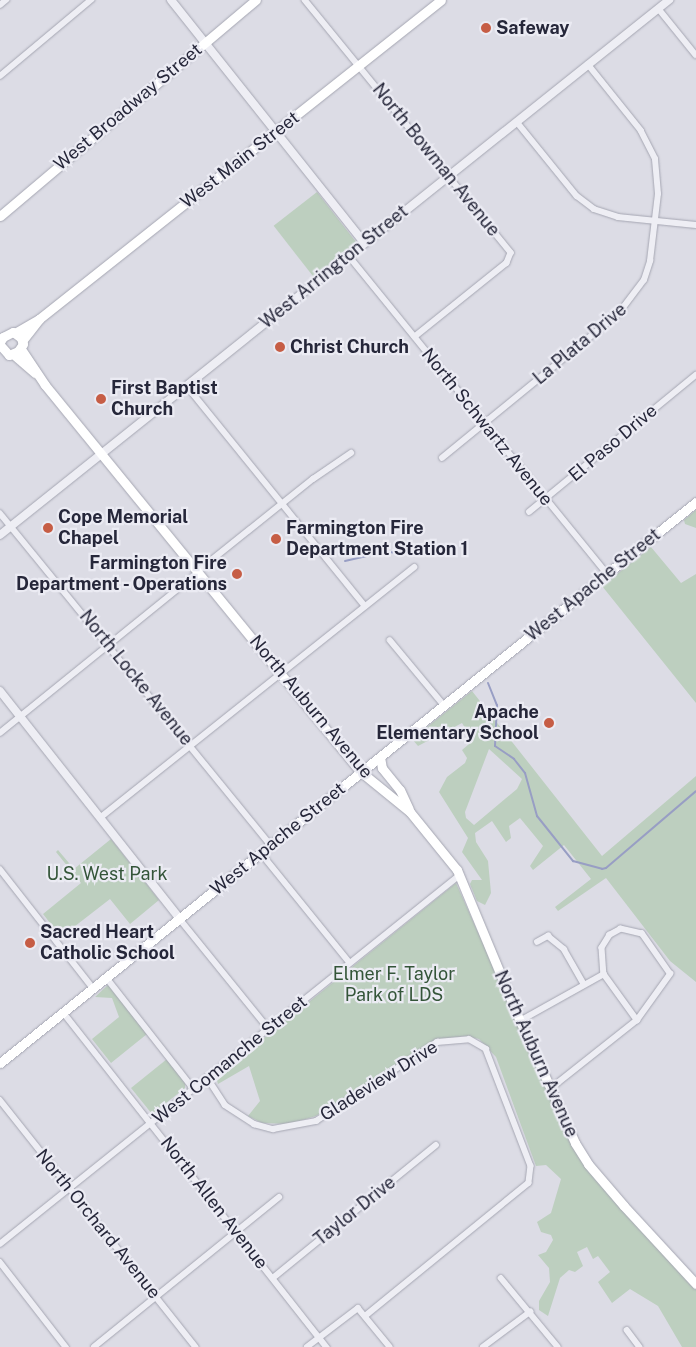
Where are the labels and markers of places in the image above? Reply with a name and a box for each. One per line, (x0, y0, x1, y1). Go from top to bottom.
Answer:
place label: Safeway (496, 17, 569, 39)
marker: Safeway (480, 22, 492, 34)
place label: Christ Church (290, 336, 409, 358)
marker: Christ Church (274, 341, 286, 353)
place label: First Baptist Church (111, 378, 218, 420)
marker: First Baptist Church (95, 393, 107, 405)
place label: Cope Memorial Chapel (58, 507, 188, 550)
place label: Farmington Fire Department Station 1 (286, 518, 468, 560)
marker: Cope Memorial Chapel (42, 522, 54, 534)
marker: Farmington Fire Department Station 1 (270, 533, 282, 545)
place label: Farmington Fire Department - Operations (14, 553, 227, 596)
marker: Farmington Fire Department - Operations (231, 568, 243, 580)
place label: Apache Elementary School (376, 702, 539, 744)
marker: Apache Elementary School (543, 717, 555, 729)
place label: Sacred Heart Catholic School (40, 922, 175, 964)
marker: Sacred Heart Catholic School (24, 937, 36, 949)

